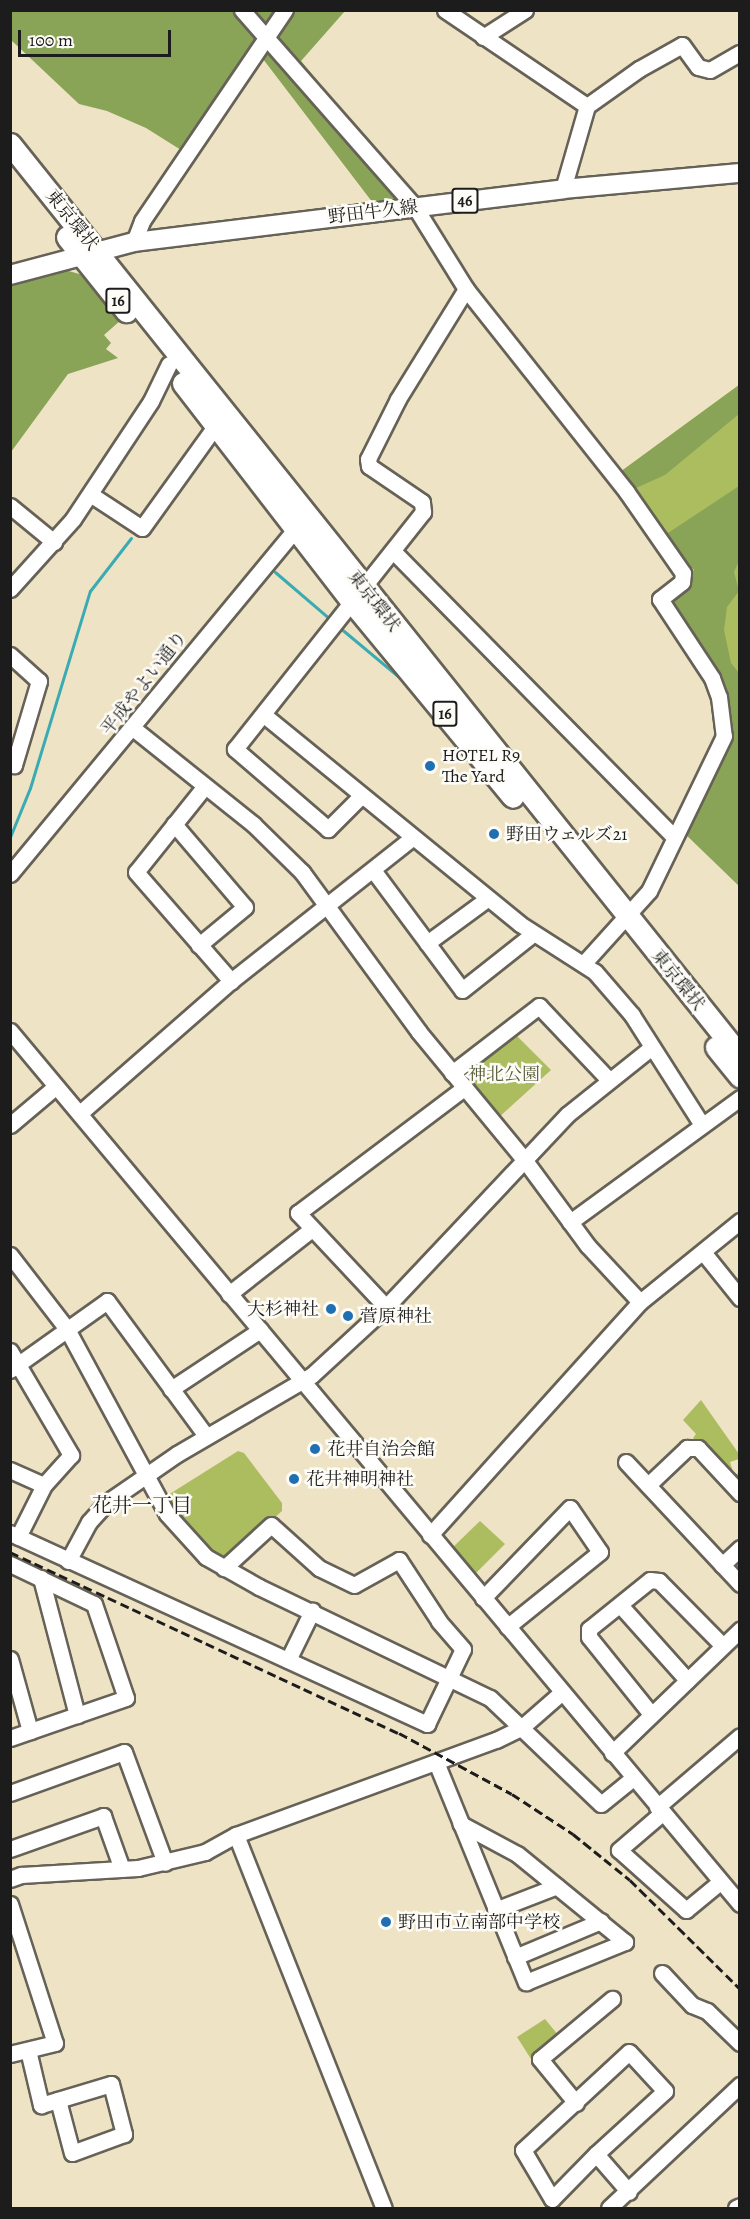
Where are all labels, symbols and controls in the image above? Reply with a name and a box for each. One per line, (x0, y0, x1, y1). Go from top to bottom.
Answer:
scale bar (21, 18, 174, 56)
text: 100 m (29, 28, 73, 52)
street label: 東京環状 (41, 185, 103, 255)
road number: 46 (452, 188, 478, 214)
street label: 野田牛久線 (327, 196, 419, 228)
road number: 16 (104, 288, 132, 314)
street label: 東京環状 (343, 566, 405, 636)
street label: 平成やよい通り (97, 627, 191, 739)
road number: 16 (432, 701, 458, 727)
place label: HOTEL R9 The Yard (442, 745, 520, 788)
marker: HOTEL R9 The Yard (423, 759, 437, 773)
place label: 野田ウェルズ21 (506, 823, 629, 845)
marker: 野田ウェルズ21 (487, 827, 501, 841)
street label: 東京環状 (647, 945, 709, 1015)
park label: 神北公園 (468, 1063, 540, 1085)
place label: 大杉神社 (247, 1298, 319, 1320)
marker: 大杉神社 (324, 1302, 338, 1316)
place label: 菅原神社 (360, 1305, 432, 1327)
marker: 菅原神社 (341, 1309, 355, 1323)
place label: 花井自治会館 (327, 1438, 435, 1460)
marker: 花井自治会館 (308, 1442, 322, 1456)
place label: 花井神明神社 (306, 1468, 414, 1490)
marker: 花井神明神社 (287, 1472, 301, 1486)
district label: 花井一丁目 (92, 1493, 192, 1517)
place label: 野田市立南部中学校 (398, 1911, 560, 1933)
marker: 野田市立南部中学校 (379, 1915, 393, 1929)

